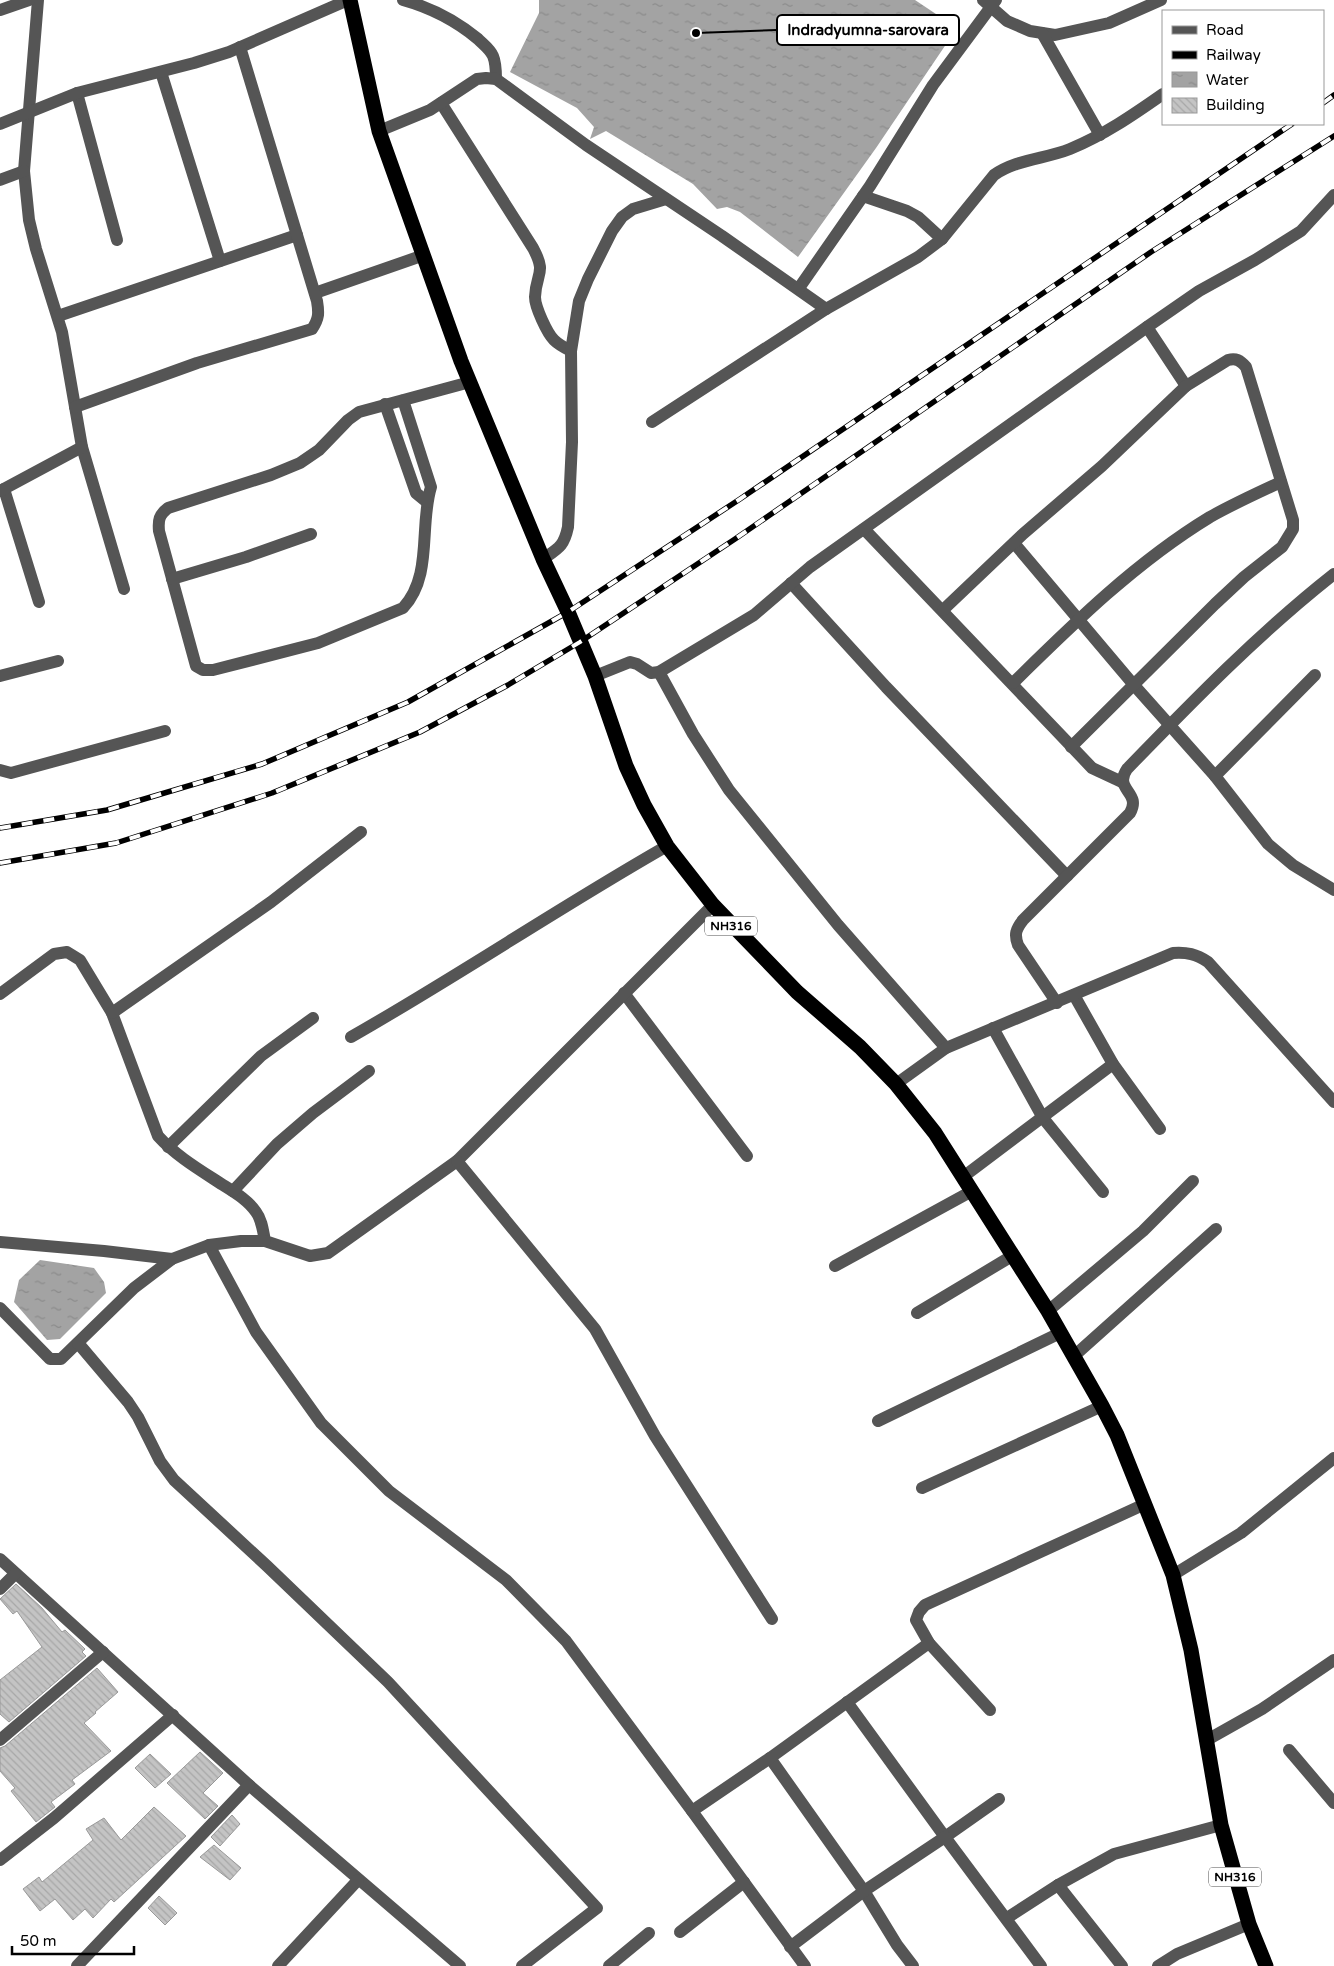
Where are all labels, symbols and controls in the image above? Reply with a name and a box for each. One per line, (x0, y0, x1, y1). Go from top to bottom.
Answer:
legend (1162, 10, 1324, 125)
callout: Indradyumna-sarovara (777, 15, 959, 45)
text: Indradyumna-sarovara (787, 21, 949, 40)
text: Road (1206, 21, 1244, 39)
text: Railway (1206, 46, 1261, 64)
text: Water (1206, 71, 1249, 89)
text: Building (1206, 96, 1265, 114)
road number: NH316 (705, 916, 757, 936)
road number: NH316 (1209, 1868, 1261, 1886)
scale bar (12, 1924, 135, 1956)
text: 50 m (20, 1932, 57, 1950)

